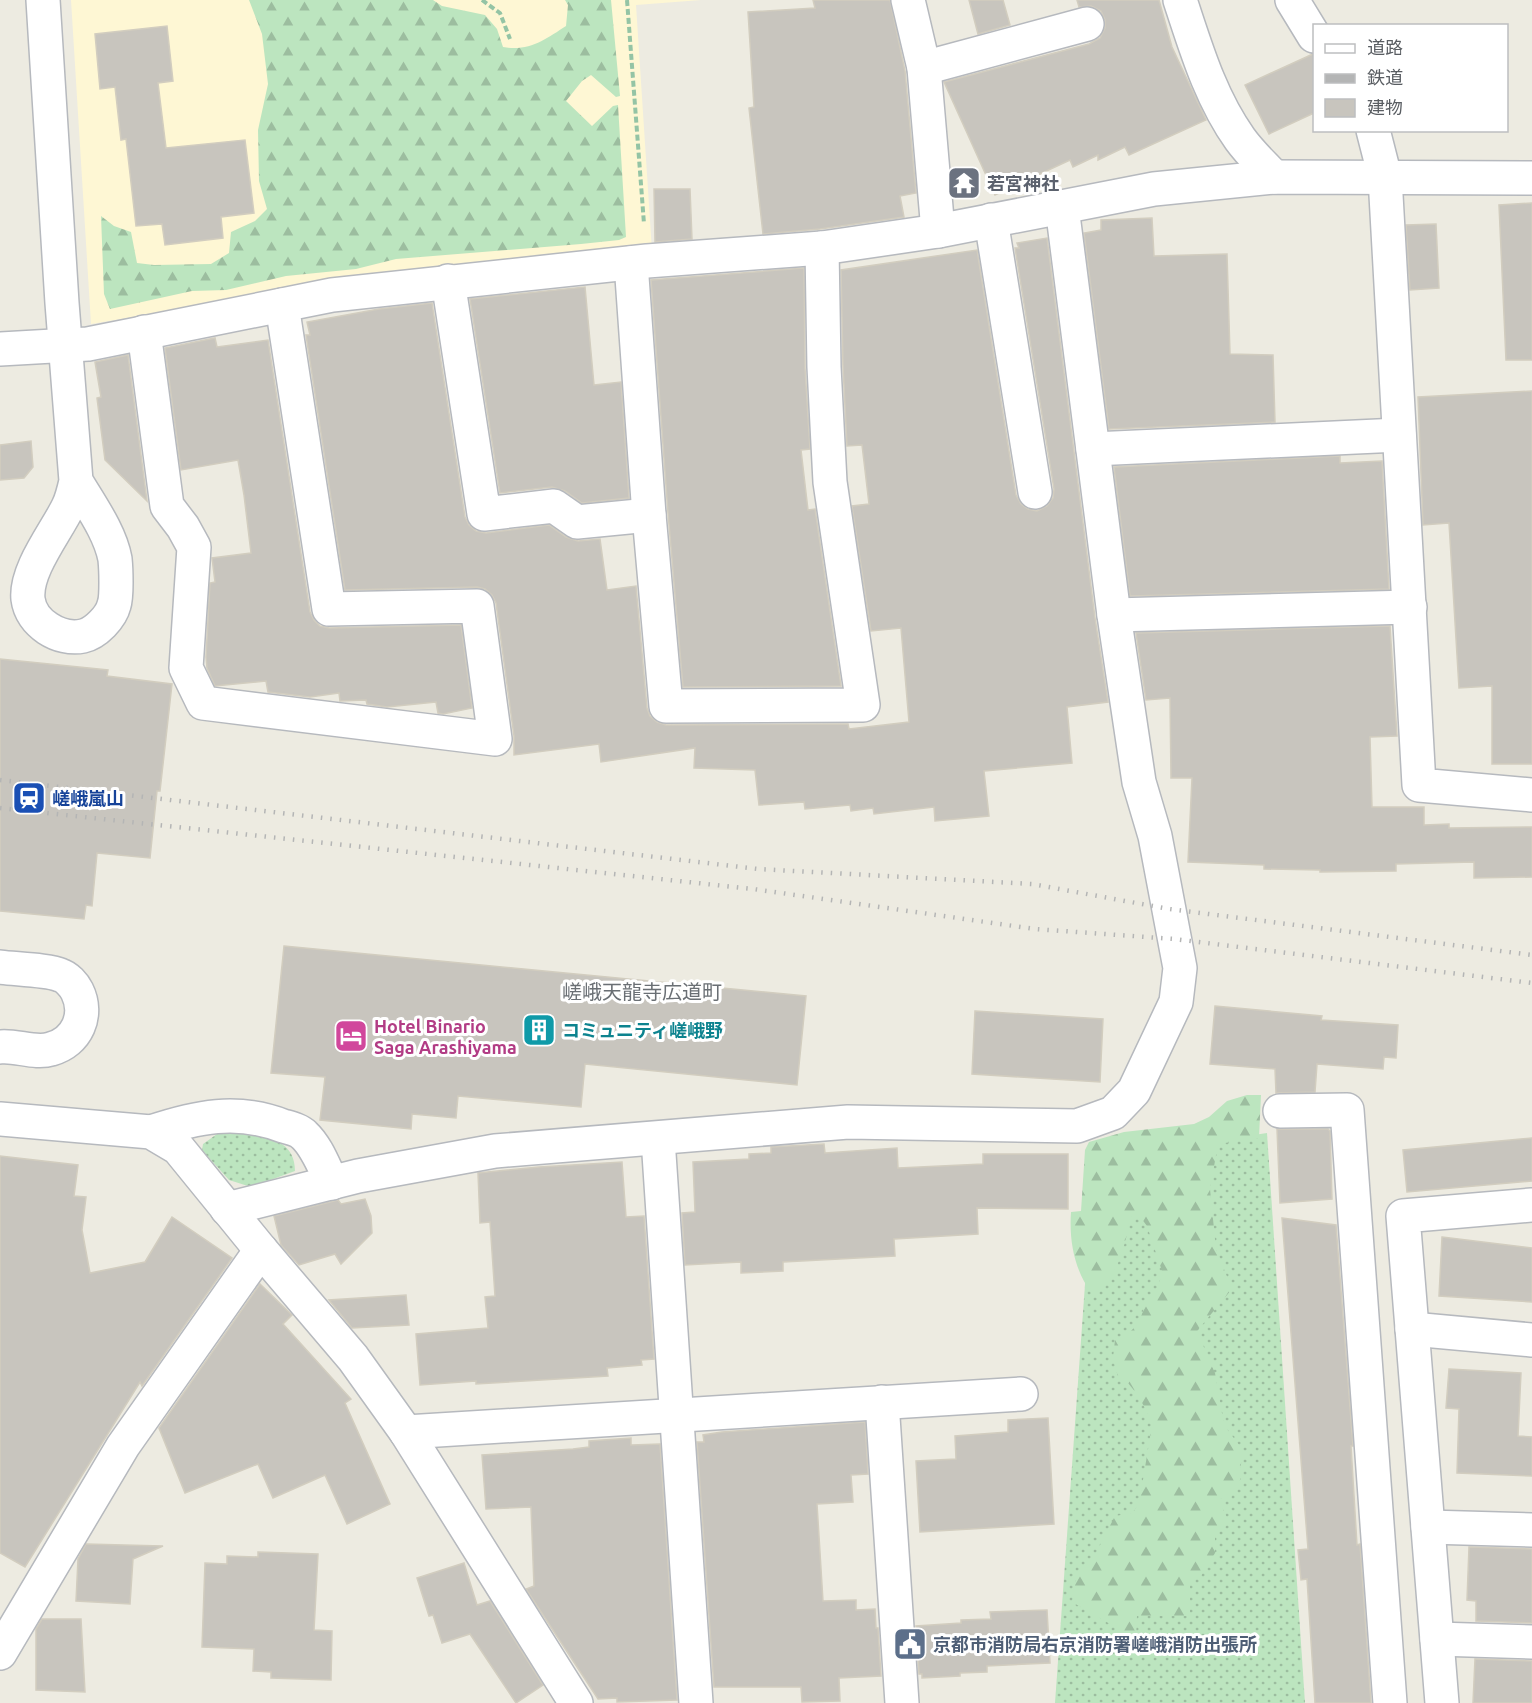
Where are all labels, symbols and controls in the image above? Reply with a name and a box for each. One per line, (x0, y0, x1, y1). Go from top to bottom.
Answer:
legend (1313, 24, 1508, 132)
text: 道路 (1367, 37, 1403, 57)
text: 鉄道 (1367, 67, 1403, 87)
text: 建物 (1367, 97, 1403, 117)
temple icon: 若宮神社 (946, 165, 982, 201)
place label: 若宮神社 (987, 173, 1059, 193)
station icon: 嵯峨嵐山 (11, 780, 47, 816)
place label: 嵯峨嵐山 (52, 788, 124, 808)
district label: 嵯峨天龍寺広道町 (562, 980, 722, 1003)
building icon: コミュニティ嵯峨野 (521, 1012, 557, 1048)
place label: Hotel Binario Saga Arashiyama (374, 1016, 517, 1057)
hotel icon: Hotel Binario Saga Arashiyama (333, 1018, 369, 1054)
place label: コミュニティ嵯峨野 (562, 1020, 723, 1040)
public building icon: 京都市消防局右京消防署嵯峨消防出張所 (892, 1626, 928, 1662)
place label: 京都市消防局右京消防署嵯峨消防出張所 (933, 1634, 1257, 1654)

